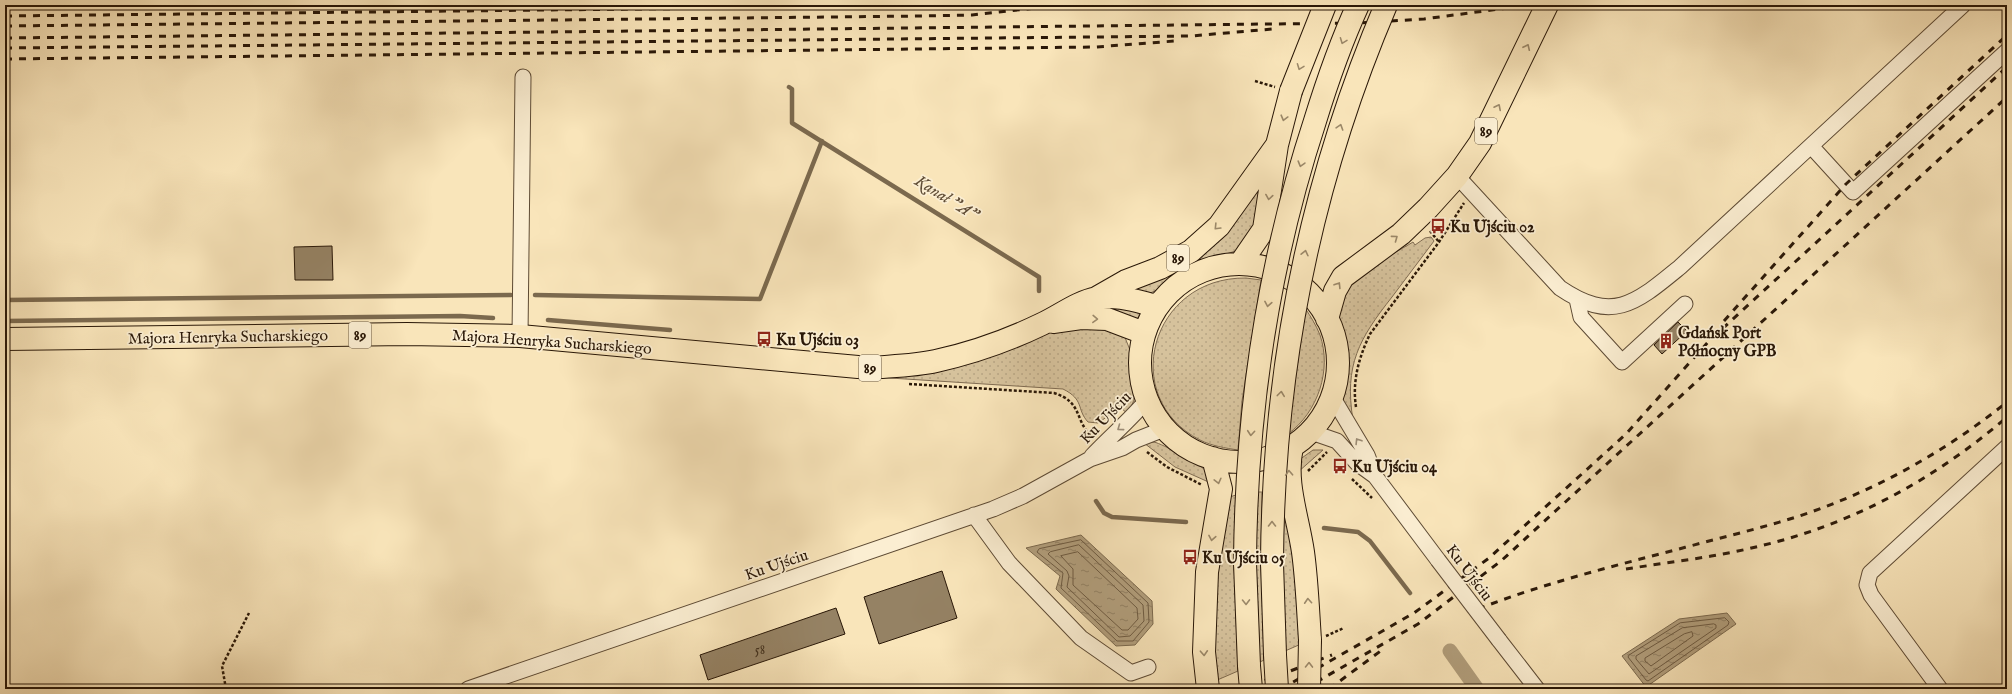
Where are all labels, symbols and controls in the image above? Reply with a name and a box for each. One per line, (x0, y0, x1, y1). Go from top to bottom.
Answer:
one-way arrow (1340, 38, 1348, 45)
one-way arrow (1522, 43, 1530, 51)
one-way arrow (1297, 64, 1305, 71)
one-way arrow (1493, 104, 1501, 111)
one-way arrow (1280, 114, 1289, 121)
road number: 89 (1475, 118, 1497, 144)
one-way arrow (1335, 124, 1344, 131)
one-way arrow (1297, 160, 1306, 167)
water label: Kanał "A" (910, 170, 983, 227)
one-way arrow (1265, 194, 1274, 200)
bus stop icon: Ku Ujściu 02 (1429, 217, 1447, 235)
place label: Ku Ujściu 02 (1450, 218, 1535, 238)
one-way arrow (1214, 222, 1222, 230)
one-way arrow (1391, 235, 1398, 243)
road number: 89 (1167, 245, 1189, 271)
one-way arrow (1301, 249, 1309, 256)
one-way arrow (1333, 282, 1341, 289)
one-way arrow (1265, 301, 1273, 307)
one-way arrow (1092, 314, 1098, 323)
road number: 89 (349, 322, 371, 348)
place label: Gdańsk Port Północny GPB (1678, 324, 1777, 362)
street label: Majora Henryka Sucharskiego (128, 326, 329, 350)
street label: Majora Henryka Sucharskiego (451, 326, 653, 360)
bus stop icon: Ku Ujściu 03 (755, 330, 773, 348)
place label: Ku Ujściu 03 (776, 331, 859, 351)
building icon: Gdańsk Port Północny GPB (1657, 332, 1675, 350)
road number: 89 (859, 355, 881, 381)
street label: Ku Ujściu (1076, 388, 1136, 449)
one-way arrow (1276, 391, 1285, 397)
one-way arrow (1118, 423, 1125, 430)
one-way arrow (1247, 430, 1256, 436)
one-way arrow (1356, 438, 1363, 445)
bus stop icon: Ku Ujściu 04 (1331, 457, 1349, 475)
place label: Ku Ujściu 04 (1352, 458, 1438, 478)
one-way arrow (1285, 470, 1293, 476)
one-way arrow (1214, 478, 1222, 484)
one-way arrow (1268, 521, 1276, 527)
one-way arrow (1208, 534, 1217, 541)
street label: Ku Ujściu (1441, 541, 1496, 605)
street label: Ku Ujściu (742, 546, 811, 586)
bus stop icon: Ku Ujściu 05 (1181, 548, 1199, 566)
place label: Ku Ujściu 05 (1202, 549, 1285, 569)
one-way arrow (1303, 598, 1312, 604)
one-way arrow (1242, 599, 1250, 605)
house number: 58 (755, 641, 765, 659)
one-way arrow (1200, 650, 1209, 656)
one-way arrow (1305, 662, 1313, 668)

